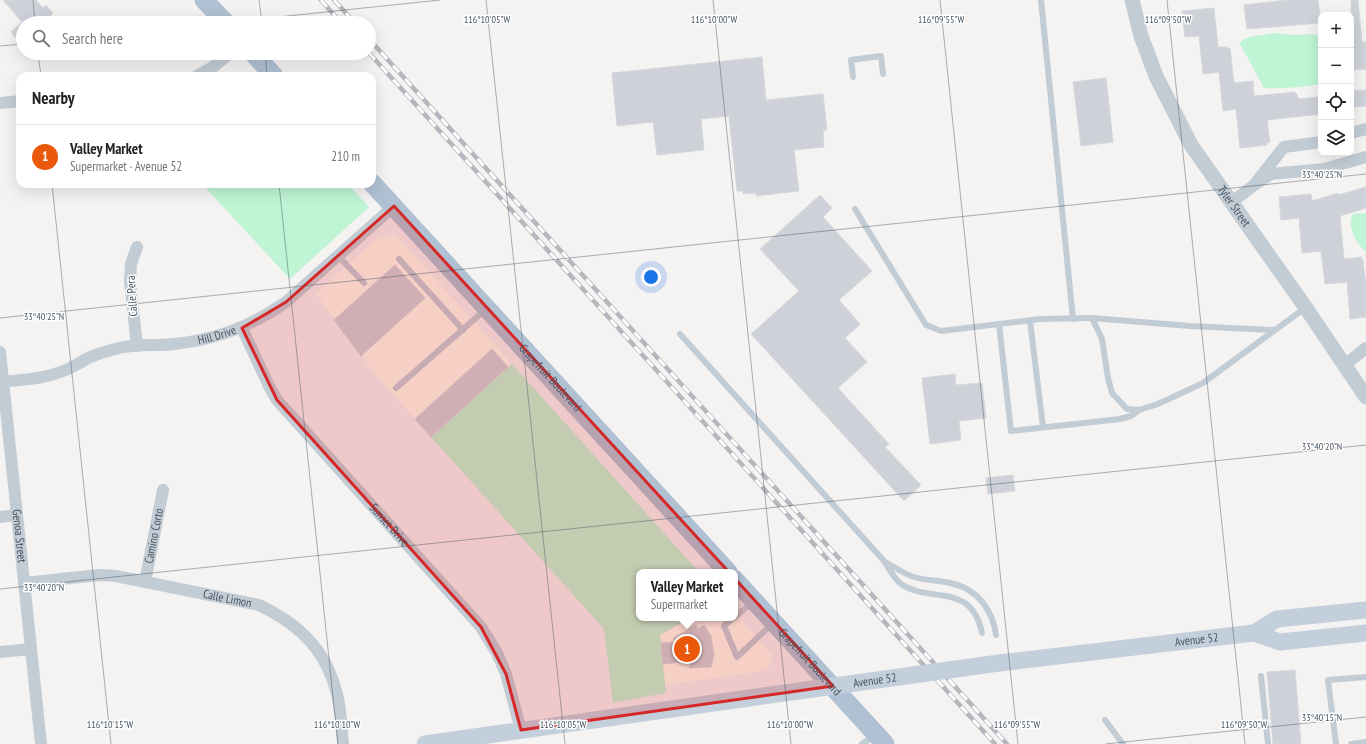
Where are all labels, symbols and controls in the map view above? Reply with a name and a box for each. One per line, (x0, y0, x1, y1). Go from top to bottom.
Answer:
map controls (1318, 12, 1354, 156)
button: + (1318, 12, 1354, 48)
text: 116°10'05"W (464, 13, 511, 26)
text: 116°10'00"W (691, 13, 738, 26)
text: 116°09'55"W (918, 13, 965, 26)
text: 116°09'50"W (1145, 13, 1192, 26)
search box (16, 16, 376, 60)
icon: search (30, 27, 52, 49)
text: Search here (62, 29, 123, 48)
button: − (1318, 48, 1354, 84)
button: locate (1318, 84, 1354, 120)
text: Nearby (32, 87, 75, 109)
button: layers (1318, 120, 1354, 156)
text: Valley Market (70, 139, 143, 158)
text: 1 (42, 148, 48, 165)
text: 210 m (331, 148, 360, 165)
text: Supermarket · Avenue 52 (70, 158, 182, 175)
text: 33°40'25"N (1302, 168, 1342, 181)
street label: Tyler Street (1215, 182, 1255, 230)
your location (641, 267, 661, 287)
street label: Calle Pera (123, 275, 140, 317)
text: 33°40'25"N (24, 310, 64, 323)
street label: Hill Drive (196, 322, 238, 347)
street label: Grapefruit Boulevard (516, 341, 585, 414)
text: 33°40'20"N (1302, 440, 1342, 453)
street label: Sunset Drive (367, 500, 413, 549)
street label: Camino Corto (141, 507, 166, 565)
street label: Genoa Street (9, 509, 30, 564)
popup (636, 569, 738, 621)
text: Valley Market (651, 577, 723, 596)
text: 33°40'20"N (24, 581, 64, 594)
street label: Calle Limon (202, 586, 253, 610)
text: Supermarket (651, 596, 708, 613)
street label: Grapefruit Boulevard (776, 625, 845, 698)
street label: Avenue 52 (1174, 629, 1219, 649)
pin: 1 (674, 634, 700, 664)
street label: Avenue 52 (852, 669, 897, 690)
text: 33°40'15"N (1302, 711, 1342, 724)
text: 116°10'15"W (87, 718, 134, 731)
text: 116°10'10"W (314, 718, 361, 731)
text: 116°10'05"W (540, 718, 587, 731)
text: 116°10'00"W (767, 718, 814, 731)
text: 116°09'55"W (994, 718, 1041, 731)
text: 116°09'50"W (1221, 718, 1268, 731)

